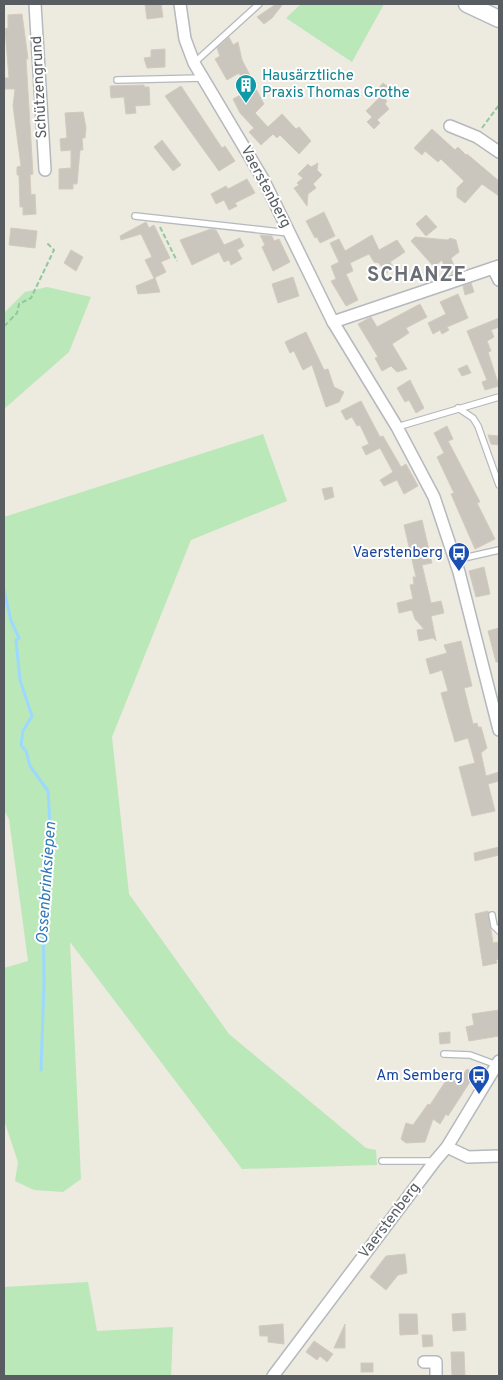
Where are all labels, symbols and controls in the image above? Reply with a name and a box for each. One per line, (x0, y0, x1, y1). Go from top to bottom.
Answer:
street label: Schützengrund (28, 35, 52, 139)
place label: Hausärztliche Praxis Thomas Grothe (262, 67, 410, 103)
building icon: Hausärztliche Praxis Thomas Grothe (234, 73, 258, 104)
street label: Vaerstenberg (235, 143, 295, 231)
district label: SCHANZE (367, 263, 467, 289)
bus stop icon: Vaerstenberg (447, 541, 471, 572)
place label: Vaerstenberg (352, 544, 443, 563)
water label: Ossenbrinksiepen (33, 821, 61, 945)
bus stop icon: Am Semberg (467, 1064, 491, 1095)
place label: Am Semberg (376, 1067, 463, 1086)
street label: Vaerstenberg (355, 1179, 425, 1263)

